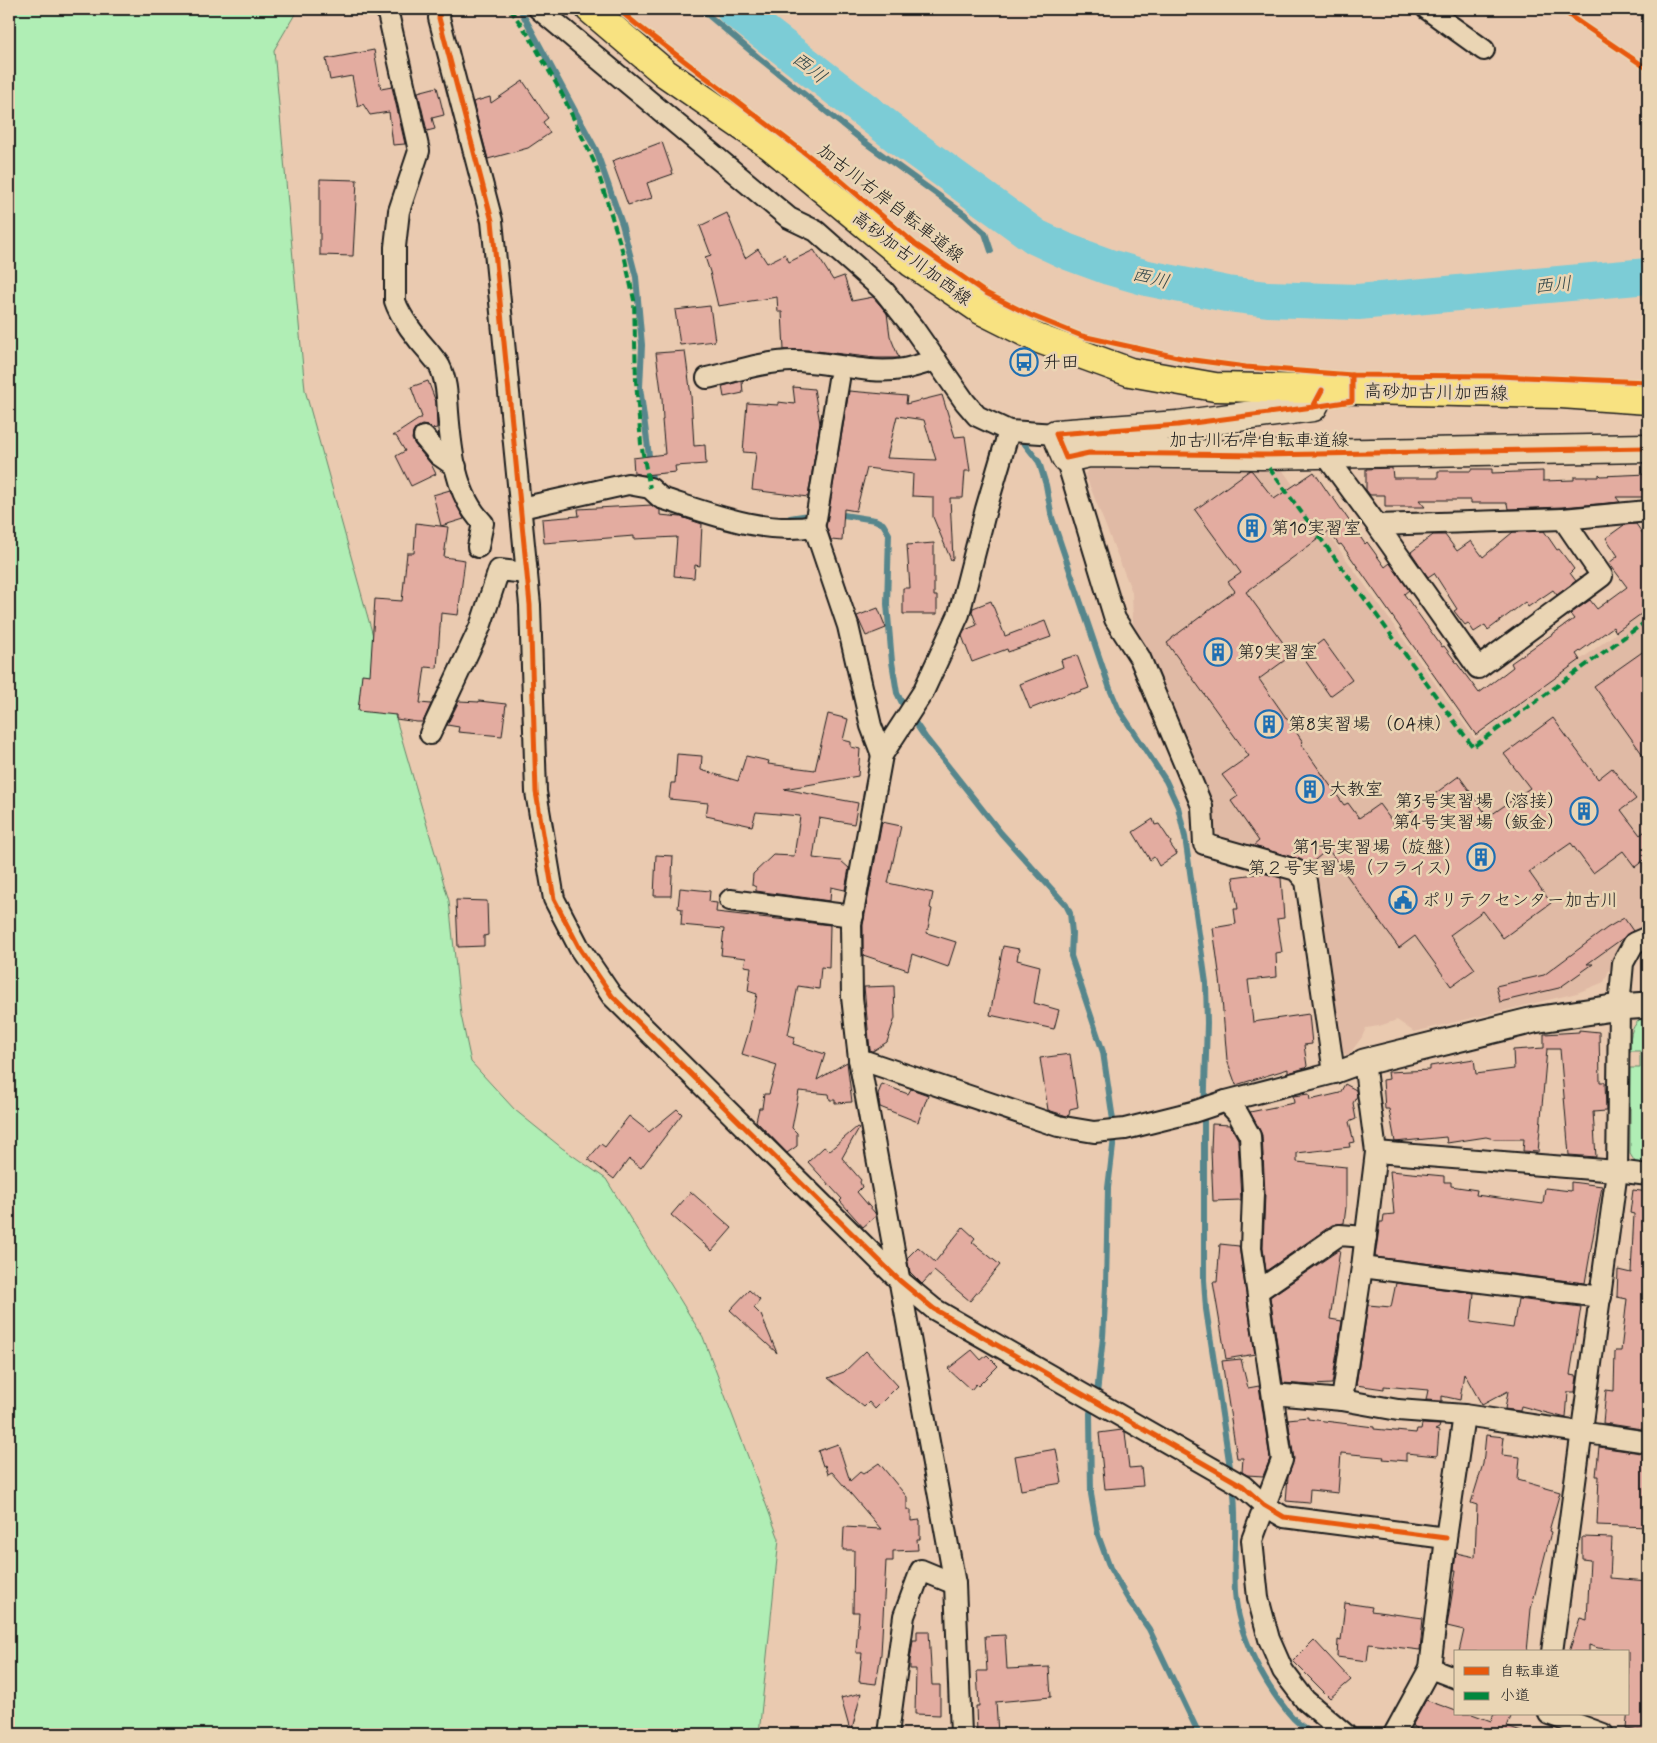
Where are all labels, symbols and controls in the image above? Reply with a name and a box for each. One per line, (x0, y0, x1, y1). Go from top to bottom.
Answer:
water label: 西川 (786, 47, 832, 90)
street label: 加古川右岸自転車道線 (812, 139, 969, 269)
street label: 高砂加古川加西線 (847, 206, 976, 312)
water label: 西川 (1129, 262, 1172, 295)
water label: 西川 (1533, 271, 1573, 300)
bus stop icon: 升田 (1009, 347, 1039, 377)
place label: 升田 (1043, 351, 1079, 375)
street label: 高砂加古川加西線 (1364, 380, 1508, 406)
street label: 加古川右岸自転車道線 (1169, 429, 1349, 453)
building icon: 第10実習室 (1237, 513, 1267, 543)
place label: 第10実習室 (1271, 517, 1361, 541)
building icon: 第9実習室 (1203, 637, 1233, 667)
place label: 第9実習室 (1237, 641, 1318, 665)
building icon: 第8実習場 （OA棟） (1254, 709, 1284, 739)
place label: 第8実習場 （OA棟） (1288, 713, 1453, 737)
building icon: 大教室 (1295, 774, 1325, 804)
place label: 大教室 (1329, 778, 1383, 802)
place label: 第3号実習場（溶接） 第4号実習場（鈑金） (1393, 790, 1565, 835)
building icon: 第3号実習場（溶接） 第4号実習場（鈑金） (1569, 796, 1599, 826)
place label: 第1号実習場（旋盤） 第２号実習場（フライス） (1247, 836, 1462, 881)
building icon: 第1号実習場（旋盤） 第２号実習場（フライス） (1466, 842, 1496, 872)
public building icon: ポリテクセンター加古川 (1388, 885, 1418, 915)
place label: ポリテクセンター加古川 (1422, 889, 1619, 913)
legend (1454, 1650, 1630, 1716)
text: 自転車道 (1500, 1662, 1560, 1682)
text: 小道 (1500, 1686, 1530, 1706)

